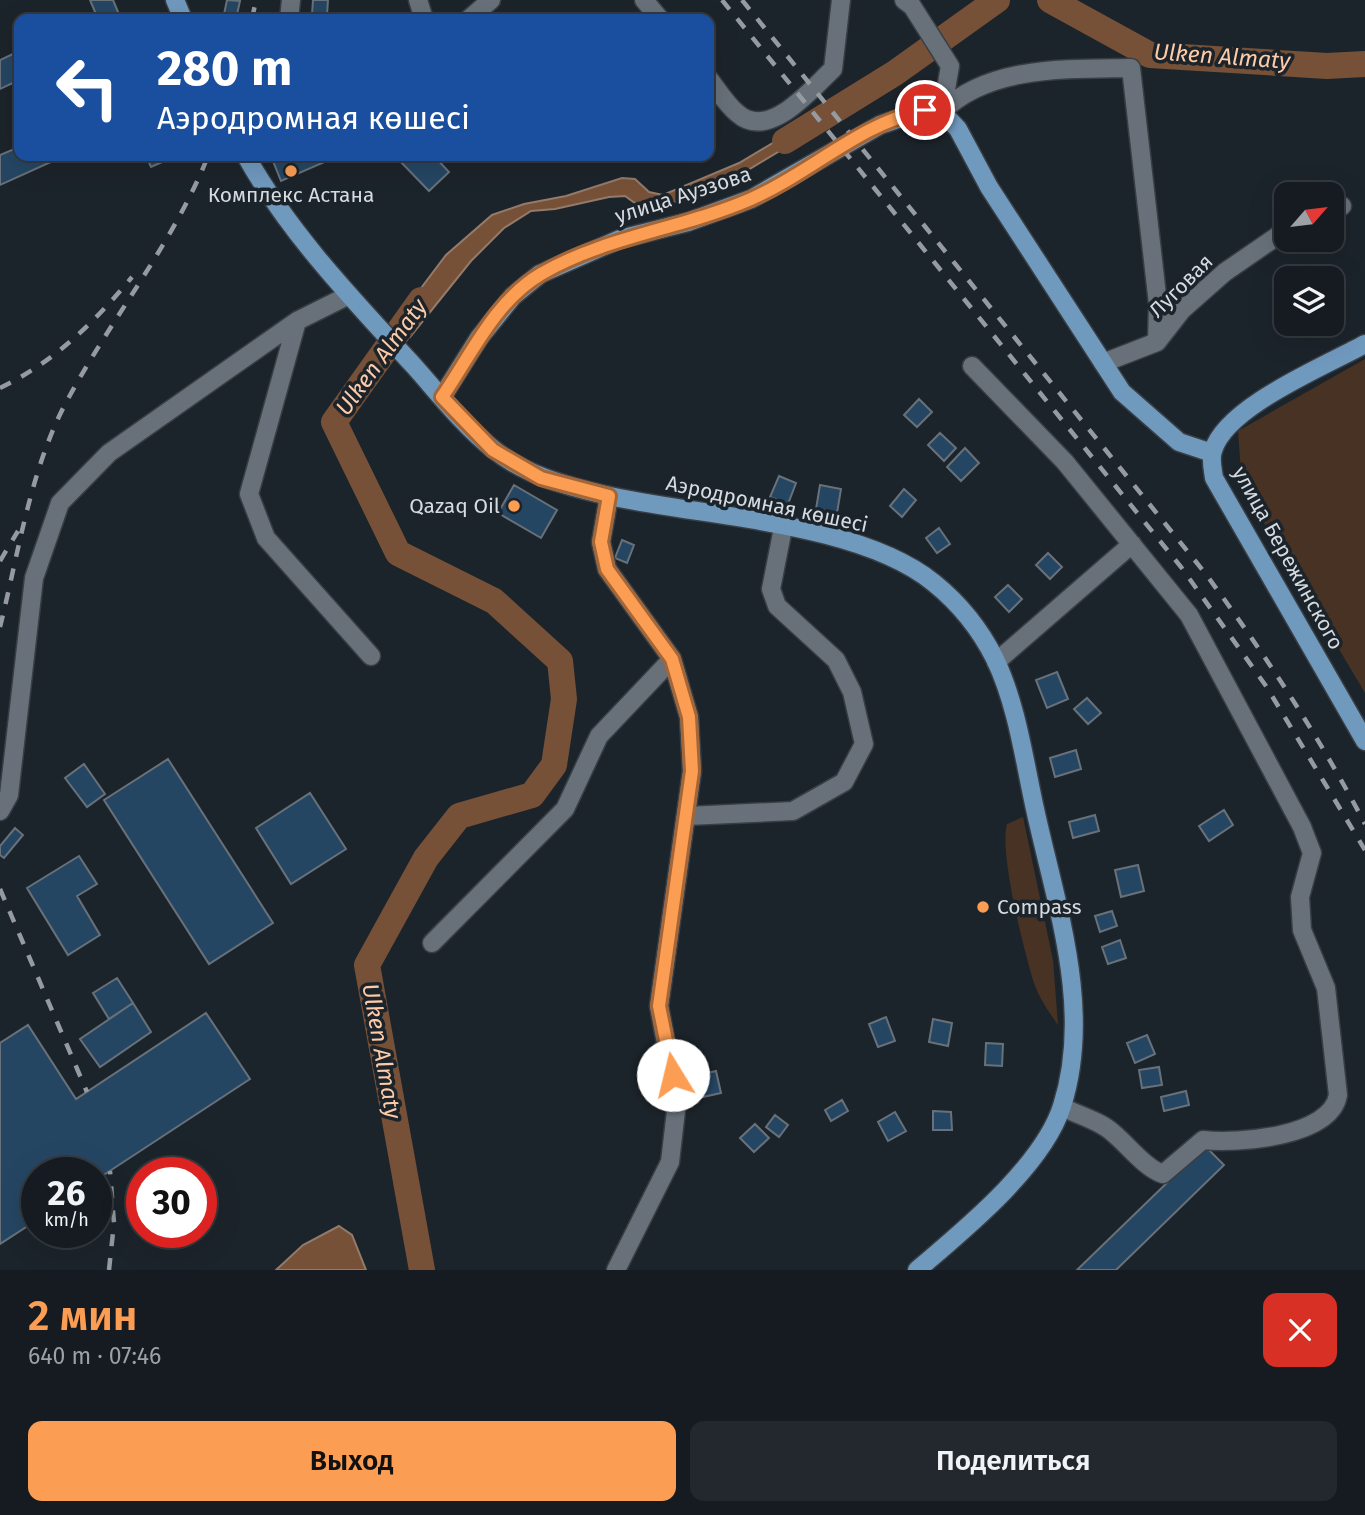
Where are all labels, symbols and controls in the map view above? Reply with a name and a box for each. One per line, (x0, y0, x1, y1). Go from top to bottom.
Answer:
water label: Ulken Almaty (1153, 37, 1292, 75)
text: 280 m (157, 39, 293, 98)
icon: left (42, 42, 133, 133)
pin (895, 80, 955, 140)
icon: arrive (906, 91, 944, 129)
text: Аэродромная көшесі (157, 99, 470, 137)
street label: улица Ауэзова (612, 161, 754, 229)
marker: Комплекс Астана (283, 163, 299, 179)
place label: Комплекс Астана (208, 182, 374, 208)
north arrow (1274, 182, 1344, 252)
map controls (1274, 182, 1344, 336)
street label: Луговая (1144, 249, 1218, 323)
button: layers (1274, 266, 1344, 336)
water label: Ulken Almaty (329, 293, 433, 421)
street label: улица Бережинского (1227, 462, 1349, 654)
street label: Аэродромная көшесі (664, 470, 870, 538)
place label: Qazaq Oil (409, 493, 500, 519)
marker: Qazaq Oil (506, 498, 522, 514)
place label: Compass (997, 894, 1082, 920)
marker: Compass (975, 899, 991, 915)
water label: Ulken Almaty (356, 981, 408, 1122)
position arrow (636, 1038, 710, 1112)
speed limit sign: 30 (126, 1157, 217, 1248)
text: 26 (48, 1172, 85, 1214)
text: km/h (44, 1209, 89, 1231)
text: 2 мин (28, 1291, 138, 1341)
button: close (1263, 1293, 1337, 1367)
text: 640 m · 07:46 (28, 1342, 161, 1370)
button: Выход (28, 1421, 676, 1501)
button: Поделиться (690, 1421, 1337, 1501)

